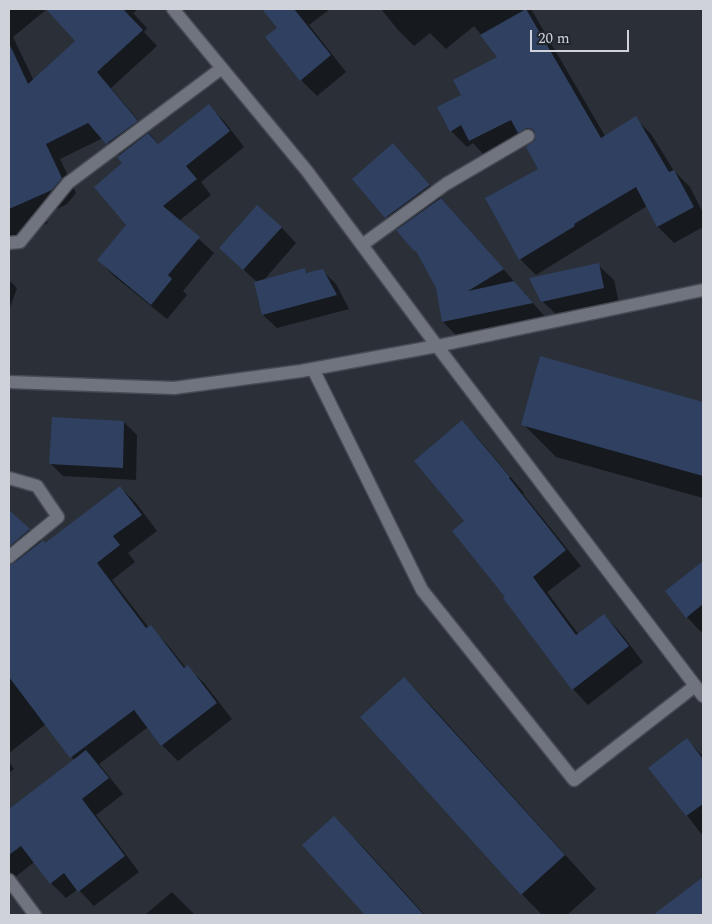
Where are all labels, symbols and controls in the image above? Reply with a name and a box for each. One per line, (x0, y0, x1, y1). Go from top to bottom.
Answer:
scale bar (532, 20, 631, 52)
text: 20 m (538, 27, 570, 50)

